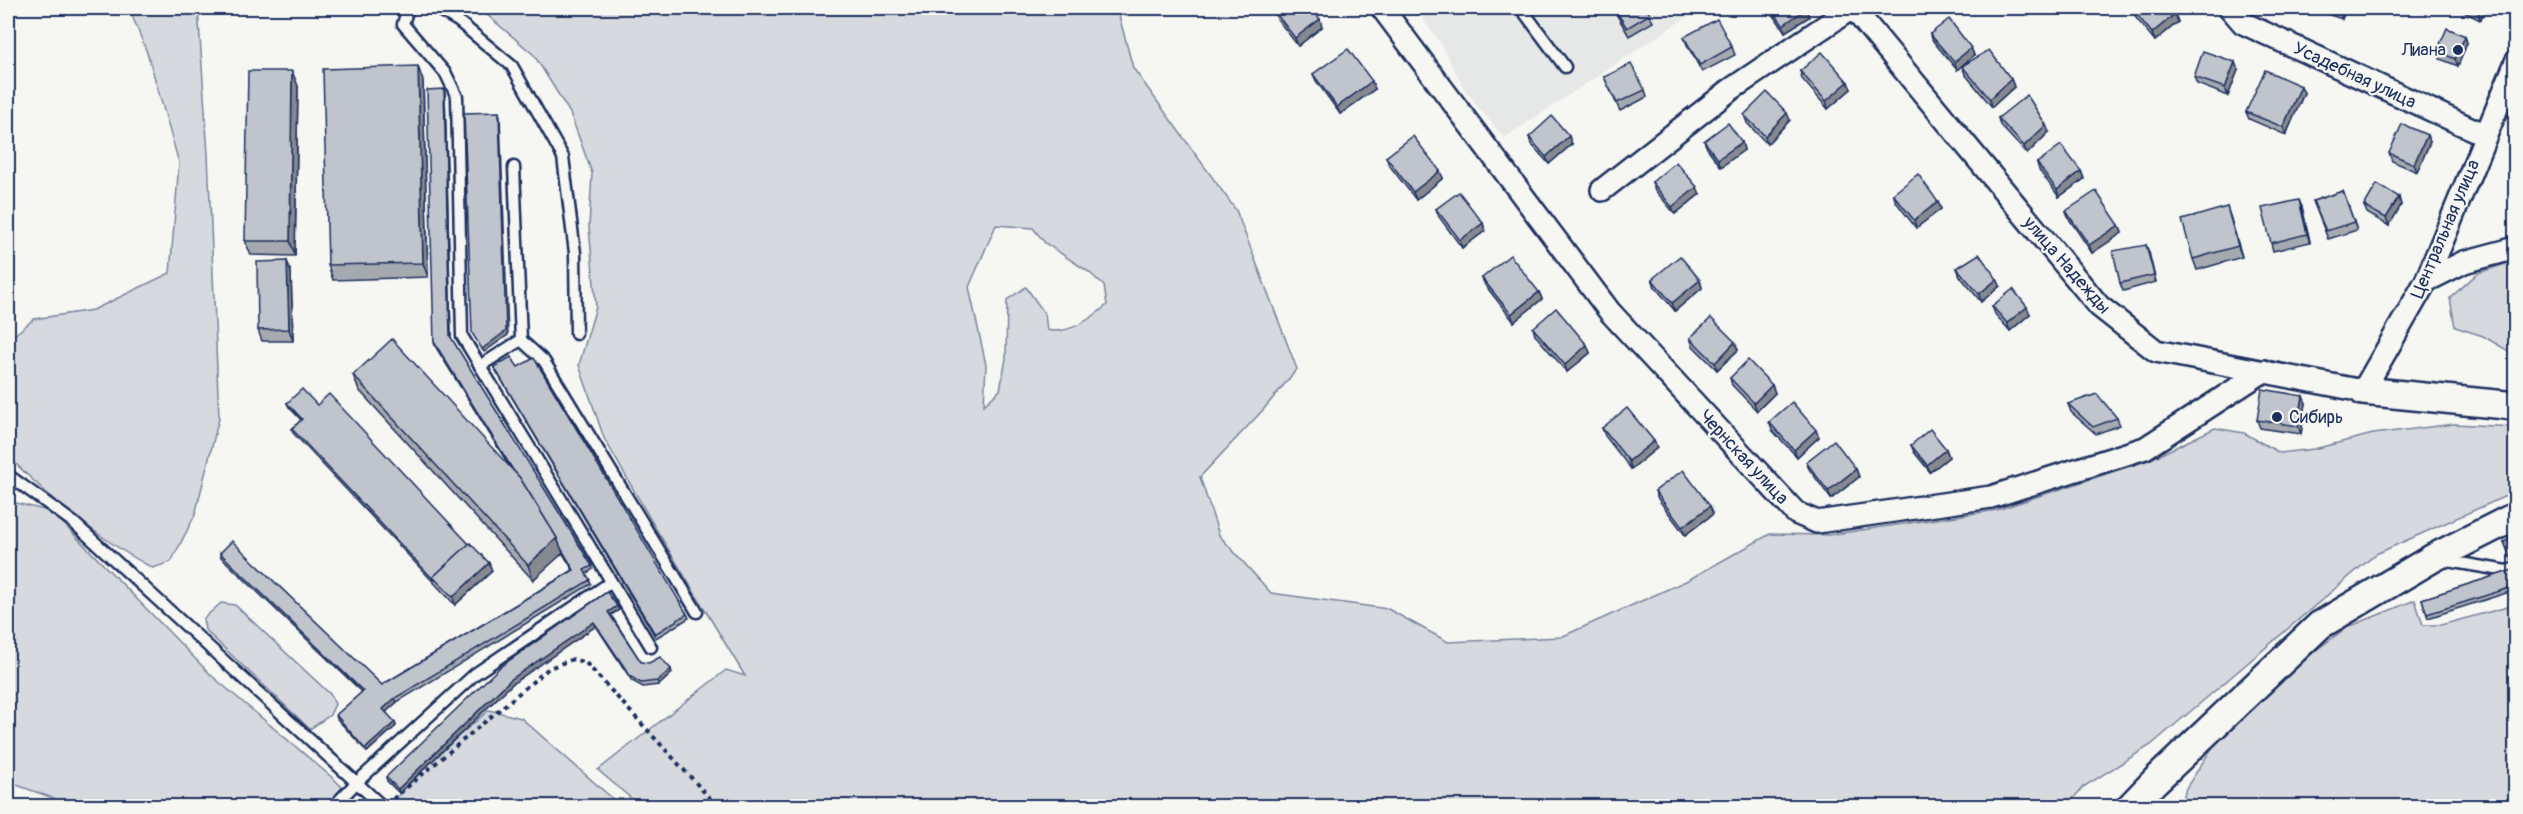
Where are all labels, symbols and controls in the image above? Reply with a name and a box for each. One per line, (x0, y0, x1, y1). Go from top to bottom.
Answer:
street label: Усадебная улица (2290, 37, 2420, 114)
place label: Лиана (2400, 39, 2446, 62)
marker: Лиана (2451, 43, 2465, 57)
street label: Центральная улица (2406, 156, 2485, 302)
street label: улица Надежды (2017, 211, 2115, 319)
street label: Чернская улица (1694, 405, 1793, 509)
place label: Сибирь (2289, 406, 2343, 429)
marker: Сибирь (2270, 410, 2284, 424)

